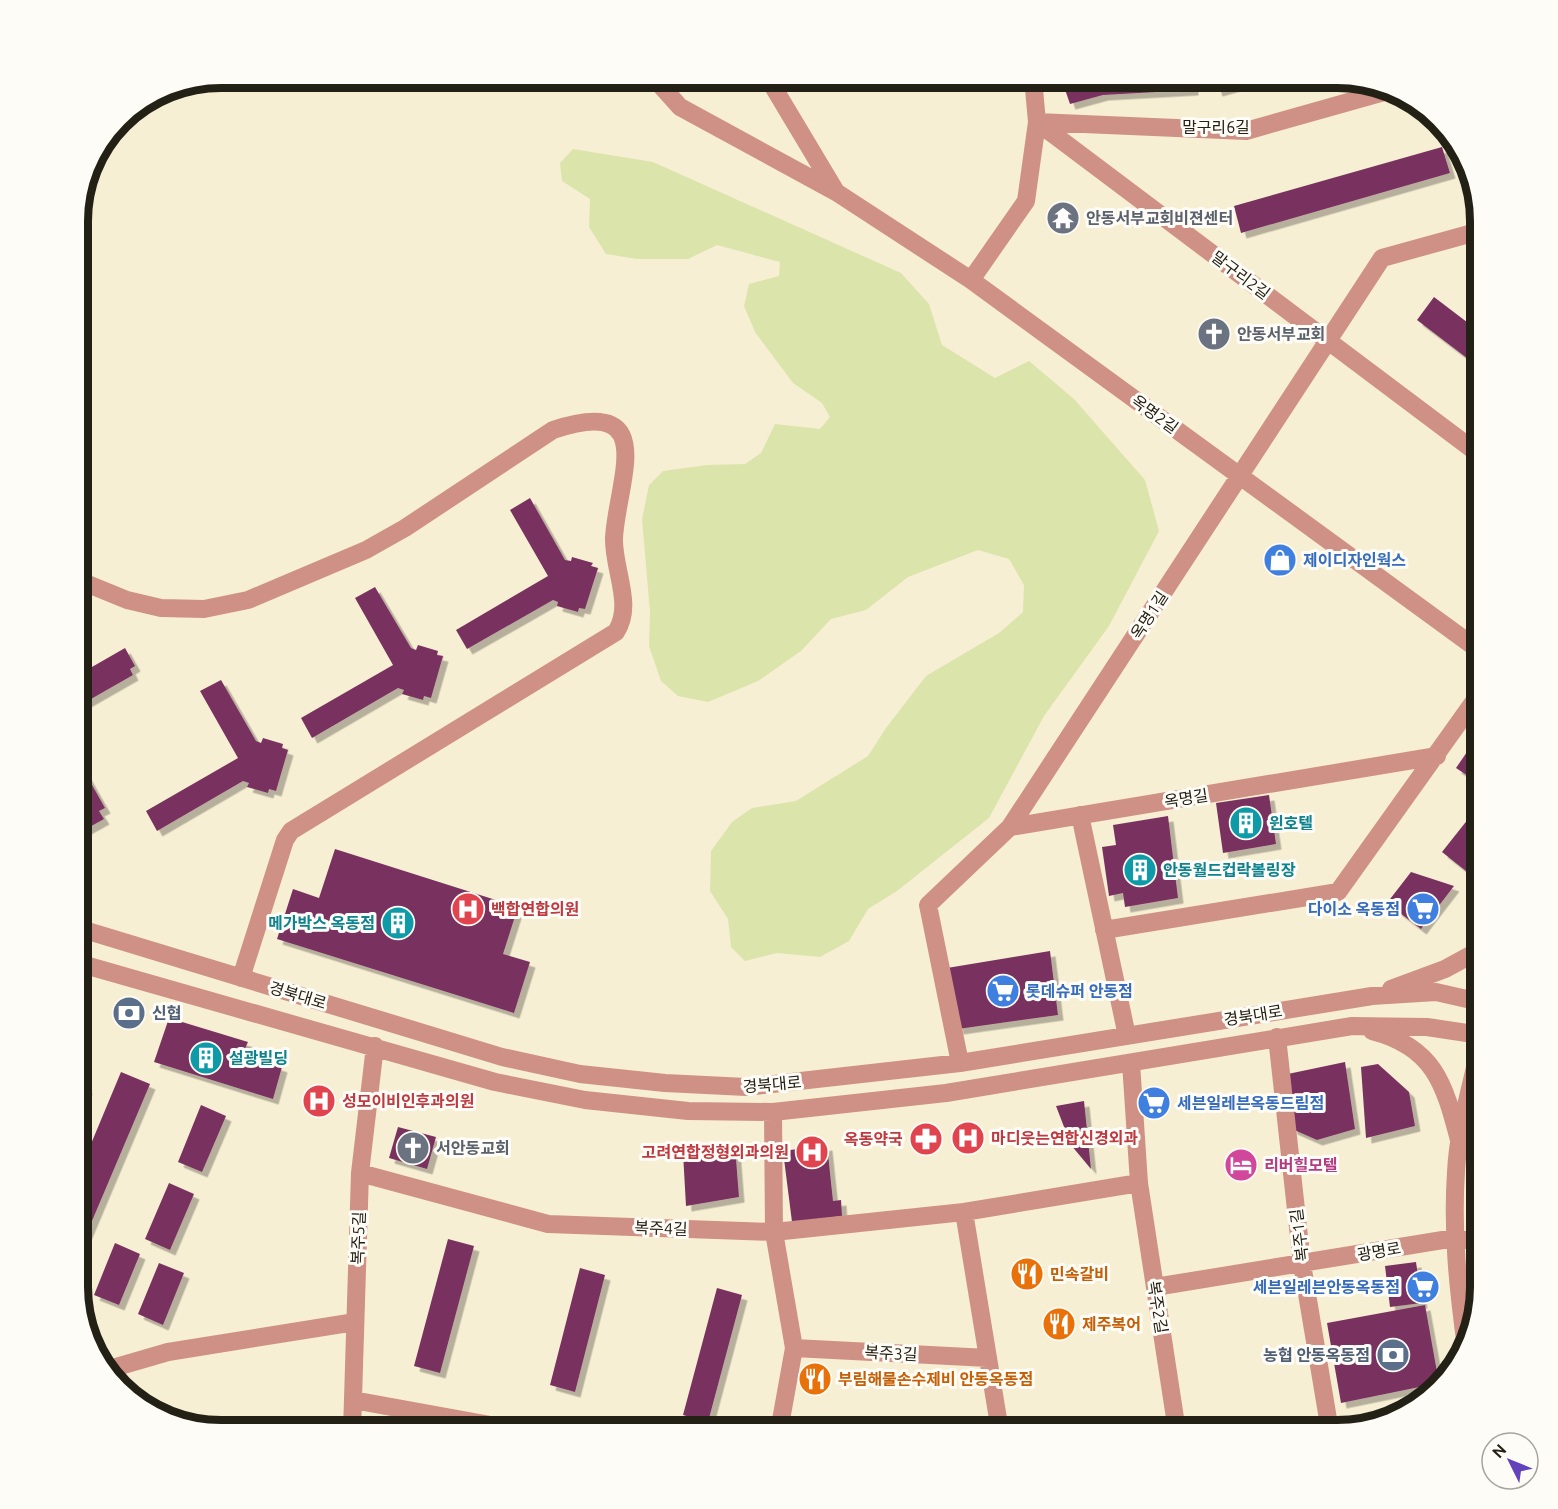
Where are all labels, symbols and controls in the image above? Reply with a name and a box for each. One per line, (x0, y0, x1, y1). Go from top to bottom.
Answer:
street label: 말구리6길 (1182, 118, 1250, 136)
temple icon: 안동서부교회비젼센터 (1045, 200, 1081, 236)
place label: 안동서부교회비젼센터 (1086, 209, 1233, 227)
street label: 말구리2길 (1208, 247, 1274, 303)
church icon: 안동서부교회 (1196, 316, 1232, 352)
place label: 안동서부교회 (1237, 325, 1325, 343)
street label: 옥명2길 (1128, 391, 1182, 437)
shop icon: 제이디자인웍스 (1262, 542, 1298, 578)
place label: 제이디자인웍스 (1303, 551, 1406, 569)
street label: 옥명1길 (1127, 588, 1171, 642)
street label: 옥명길 (1163, 786, 1209, 810)
building icon: 윈호텔 (1228, 805, 1264, 841)
place label: 윈호텔 (1269, 814, 1313, 832)
building icon: 안동월드컵락볼링장 (1122, 852, 1158, 888)
place label: 안동월드컵락볼링장 (1163, 861, 1296, 879)
hospital icon: 백합연합의원 (450, 891, 486, 927)
supermarket icon: 다이소 옥동점 (1405, 891, 1441, 927)
place label: 백합연합의원 (491, 900, 579, 918)
place label: 다이소 옥동점 (1308, 900, 1400, 918)
building icon: 메가박스 옥동점 (380, 905, 416, 941)
place label: 메가박스 옥동점 (268, 914, 375, 932)
supermarket icon: 롯데슈퍼 안동점 (985, 973, 1021, 1009)
street label: 경북대로 (267, 978, 329, 1012)
place label: 롯데슈퍼 안동점 (1026, 982, 1133, 1000)
bank icon: 신협 (111, 995, 147, 1031)
street label: 경북대로 (1223, 1001, 1284, 1028)
place label: 신협 (152, 1004, 181, 1022)
building icon: 설광빌딩 (188, 1040, 224, 1076)
place label: 설광빌딩 (229, 1049, 288, 1067)
street label: 경북대로 (742, 1072, 802, 1096)
hospital icon: 성모이비인후과의원 (301, 1083, 337, 1119)
supermarket icon: 세븐일레븐옥동드림점 (1136, 1085, 1172, 1121)
place label: 성모이비인후과의원 (342, 1092, 474, 1110)
place label: 세븐일레븐옥동드림점 (1177, 1094, 1324, 1112)
hospital icon: 마디웃는연합신경외과 (950, 1120, 986, 1156)
pharmacy icon: 옥동약국 (908, 1121, 944, 1157)
place label: 마디웃는연합신경외과 (991, 1129, 1138, 1147)
church icon: 서안동교회 (395, 1130, 431, 1166)
place label: 옥동약국 (844, 1130, 903, 1148)
hospital icon: 고려연합정형외과의원 (794, 1134, 830, 1170)
place label: 서안동교회 (436, 1139, 510, 1157)
place label: 고려연합정형외과의원 (642, 1143, 789, 1161)
hotel icon: 리버힐모텔 (1223, 1147, 1259, 1183)
place label: 리버힐모텔 (1264, 1156, 1338, 1174)
street label: 복주1길 (1287, 1208, 1311, 1262)
street label: 복주5길 (348, 1211, 368, 1265)
street label: 복주4길 (634, 1218, 688, 1238)
street label: 광명로 (1356, 1238, 1403, 1264)
restaurant icon: 민속갈비 (1009, 1256, 1045, 1292)
place label: 민속갈비 (1050, 1265, 1109, 1283)
supermarket icon: 세븐일레븐안동옥동점 (1405, 1269, 1441, 1305)
place label: 세븐일레븐안동옥동점 (1253, 1278, 1400, 1296)
street label: 복주2길 (1145, 1279, 1171, 1335)
restaurant icon: 제주복어 (1041, 1306, 1077, 1342)
place label: 제주복어 (1082, 1315, 1141, 1333)
bank icon: 농협 안동옥동점 (1375, 1337, 1411, 1373)
street label: 복주3길 (864, 1343, 918, 1363)
place label: 농협 안동옥동점 (1263, 1346, 1370, 1364)
restaurant icon: 부림해물손수제비 안동옥동점 (797, 1361, 833, 1397)
place label: 부림해물손수제비 안동옥동점 (838, 1370, 1033, 1388)
north arrow (1480, 1431, 1540, 1491)
text: N (1488, 1440, 1510, 1461)

